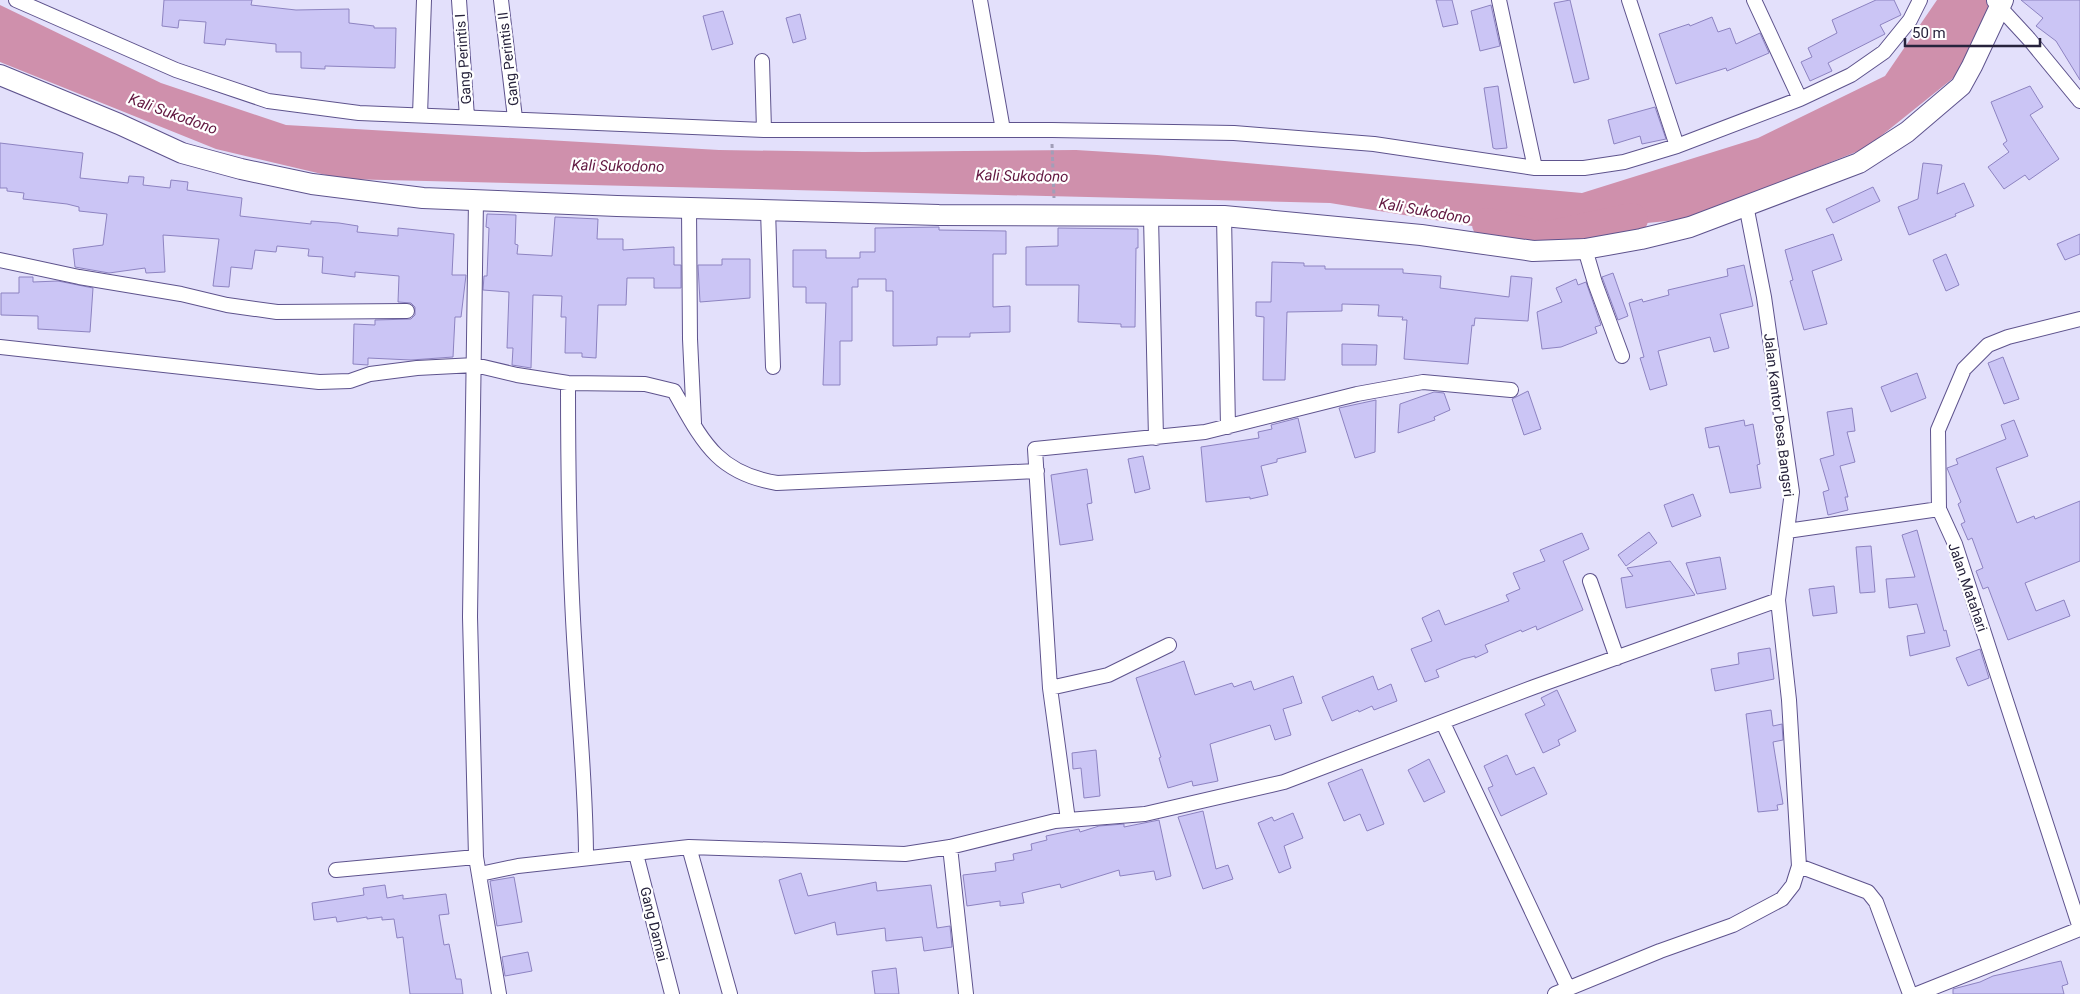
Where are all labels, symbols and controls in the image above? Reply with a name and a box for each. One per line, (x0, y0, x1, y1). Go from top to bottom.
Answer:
street label: Gang Perintis II (494, 11, 522, 107)
street label: Gang Perintis I (452, 13, 474, 105)
scale bar (1905, 15, 2040, 47)
text: 50 m (1912, 24, 1946, 42)
water label: Kali Sukodono (126, 90, 220, 138)
water label: Kali Sukodono (571, 156, 665, 176)
water label: Kali Sukodono (975, 166, 1069, 186)
water label: Kali Sukodono (1378, 194, 1472, 228)
street label: Jalan Kantor Desa Bangsri (1761, 332, 1797, 498)
street label: Jalan Matahari (1945, 540, 1991, 634)
street label: Gang Damai (637, 885, 671, 963)

